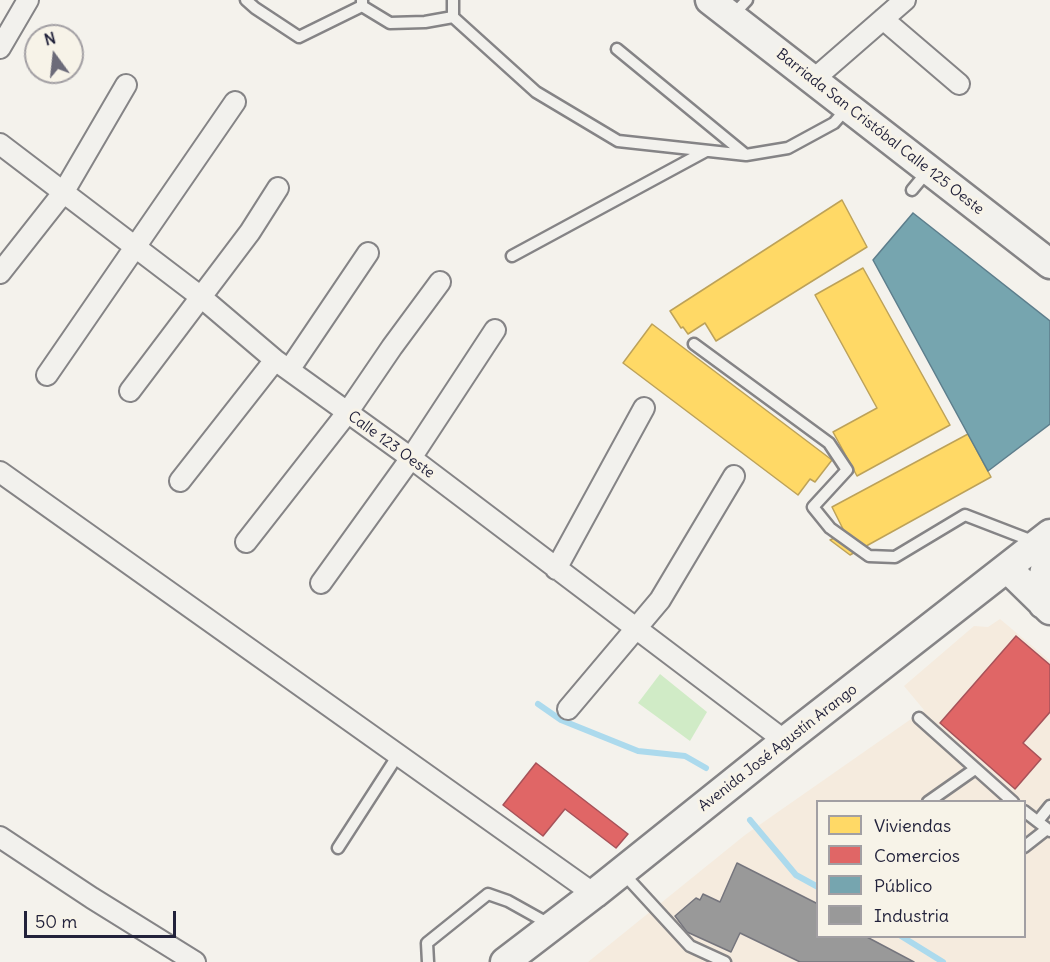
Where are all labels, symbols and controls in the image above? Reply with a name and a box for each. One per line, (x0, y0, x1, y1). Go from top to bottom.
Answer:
north arrow (24, 24, 84, 84)
text: N (42, 27, 58, 50)
street label: Barriada San Cristóbal Calle 125 Oeste (773, 45, 987, 219)
street label: Calle 123 Oeste (344, 408, 438, 482)
street label: Avenida José Agustín Arango (695, 680, 861, 816)
legend (816, 800, 1026, 938)
text: Viviendas (874, 814, 951, 837)
text: Comercios (874, 844, 960, 867)
text: Público (874, 874, 932, 897)
scale bar (27, 899, 178, 937)
text: Industria (874, 904, 949, 927)
text: 50 m (35, 910, 77, 933)

